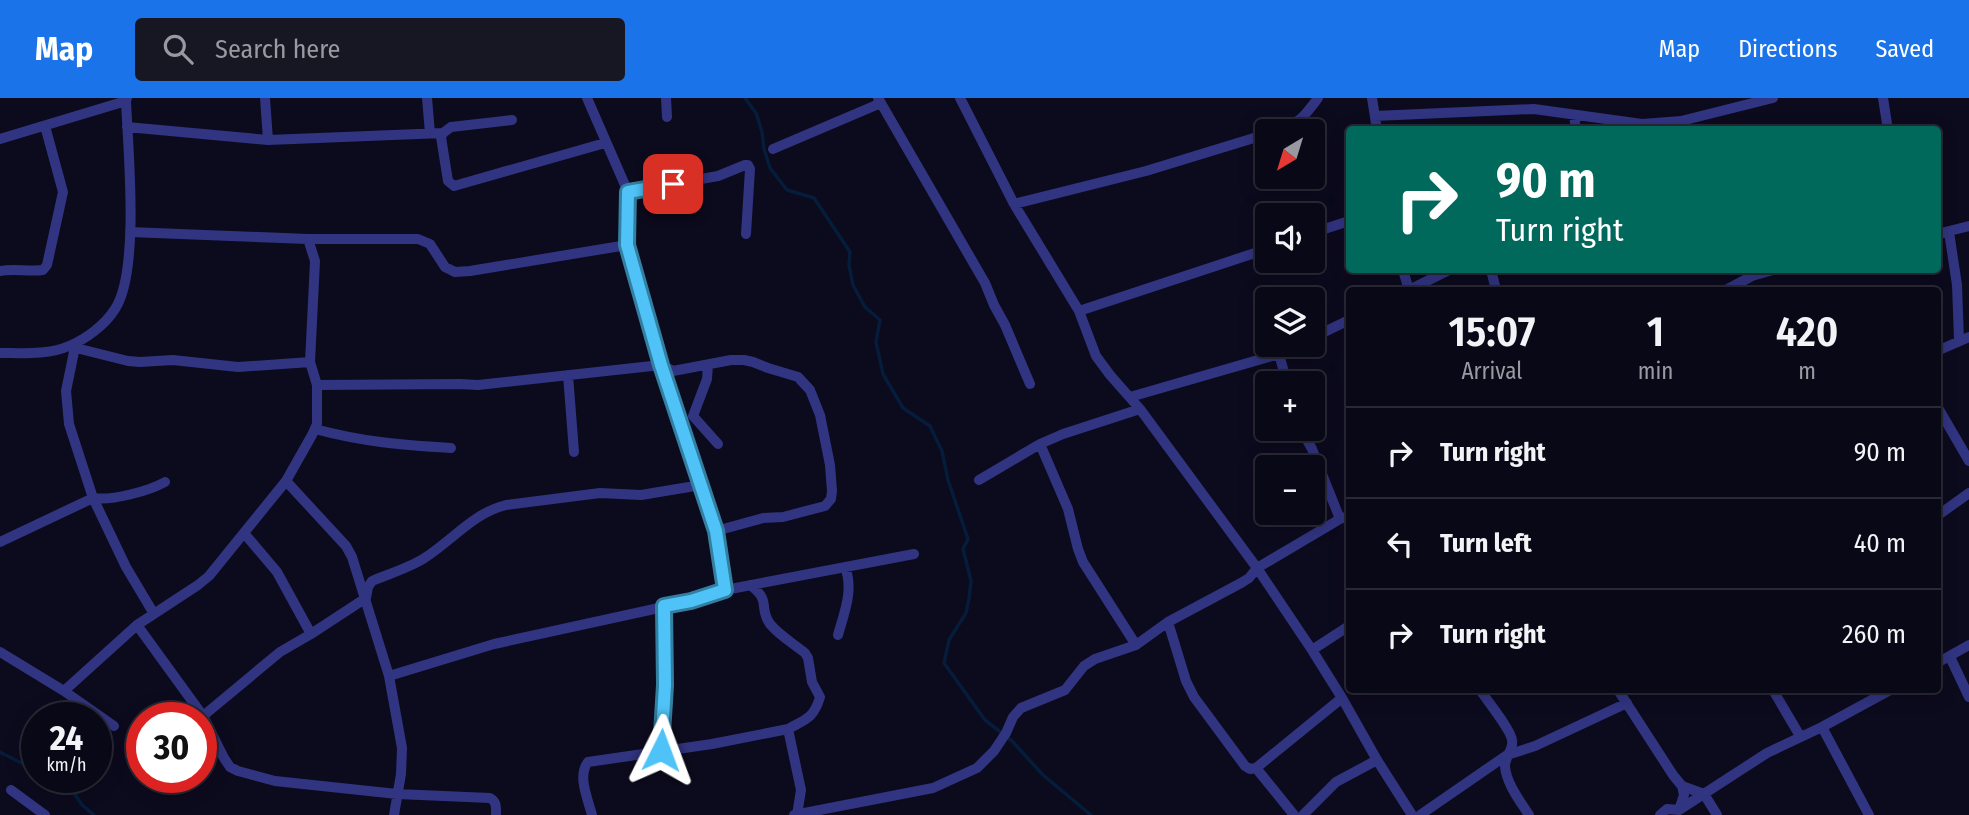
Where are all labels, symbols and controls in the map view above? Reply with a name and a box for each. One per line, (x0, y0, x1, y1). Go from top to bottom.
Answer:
search box (135, 18, 625, 81)
text: Map (35, 29, 93, 69)
icon: search (159, 30, 197, 68)
text: Search here (215, 34, 340, 65)
text: Map (1659, 35, 1700, 63)
text: Directions (1738, 35, 1837, 63)
text: Saved (1875, 35, 1934, 63)
north arrow (1255, 119, 1325, 189)
map controls (1255, 119, 1325, 525)
text: 90 m (1496, 151, 1596, 210)
pin (643, 154, 703, 214)
icon: right (1381, 154, 1472, 245)
icon: arrive (654, 165, 692, 203)
button: sound (1255, 203, 1325, 273)
text: Turn right (1496, 211, 1623, 249)
button: layers (1255, 287, 1325, 357)
text: 15:07 (1448, 307, 1535, 357)
text: 1 (1647, 307, 1664, 357)
text: 420 (1776, 307, 1839, 357)
text: Arrival (1461, 357, 1522, 385)
text: min (1638, 357, 1673, 385)
text: m (1798, 357, 1816, 385)
button: + (1255, 371, 1325, 441)
icon: right (1381, 434, 1419, 472)
text: Turn right (1440, 437, 1546, 468)
text: 90 m (1854, 437, 1906, 468)
button: − (1255, 455, 1325, 525)
icon: left (1381, 525, 1419, 563)
text: Turn left (1440, 528, 1532, 559)
text: 40 m (1854, 528, 1906, 559)
icon: right (1381, 616, 1419, 654)
text: Turn right (1440, 619, 1546, 650)
text: 260 m (1842, 619, 1906, 650)
speed limit sign: 30 (126, 702, 217, 793)
position arrow (624, 713, 698, 787)
text: 24 (50, 717, 83, 759)
text: km/h (46, 754, 87, 776)

